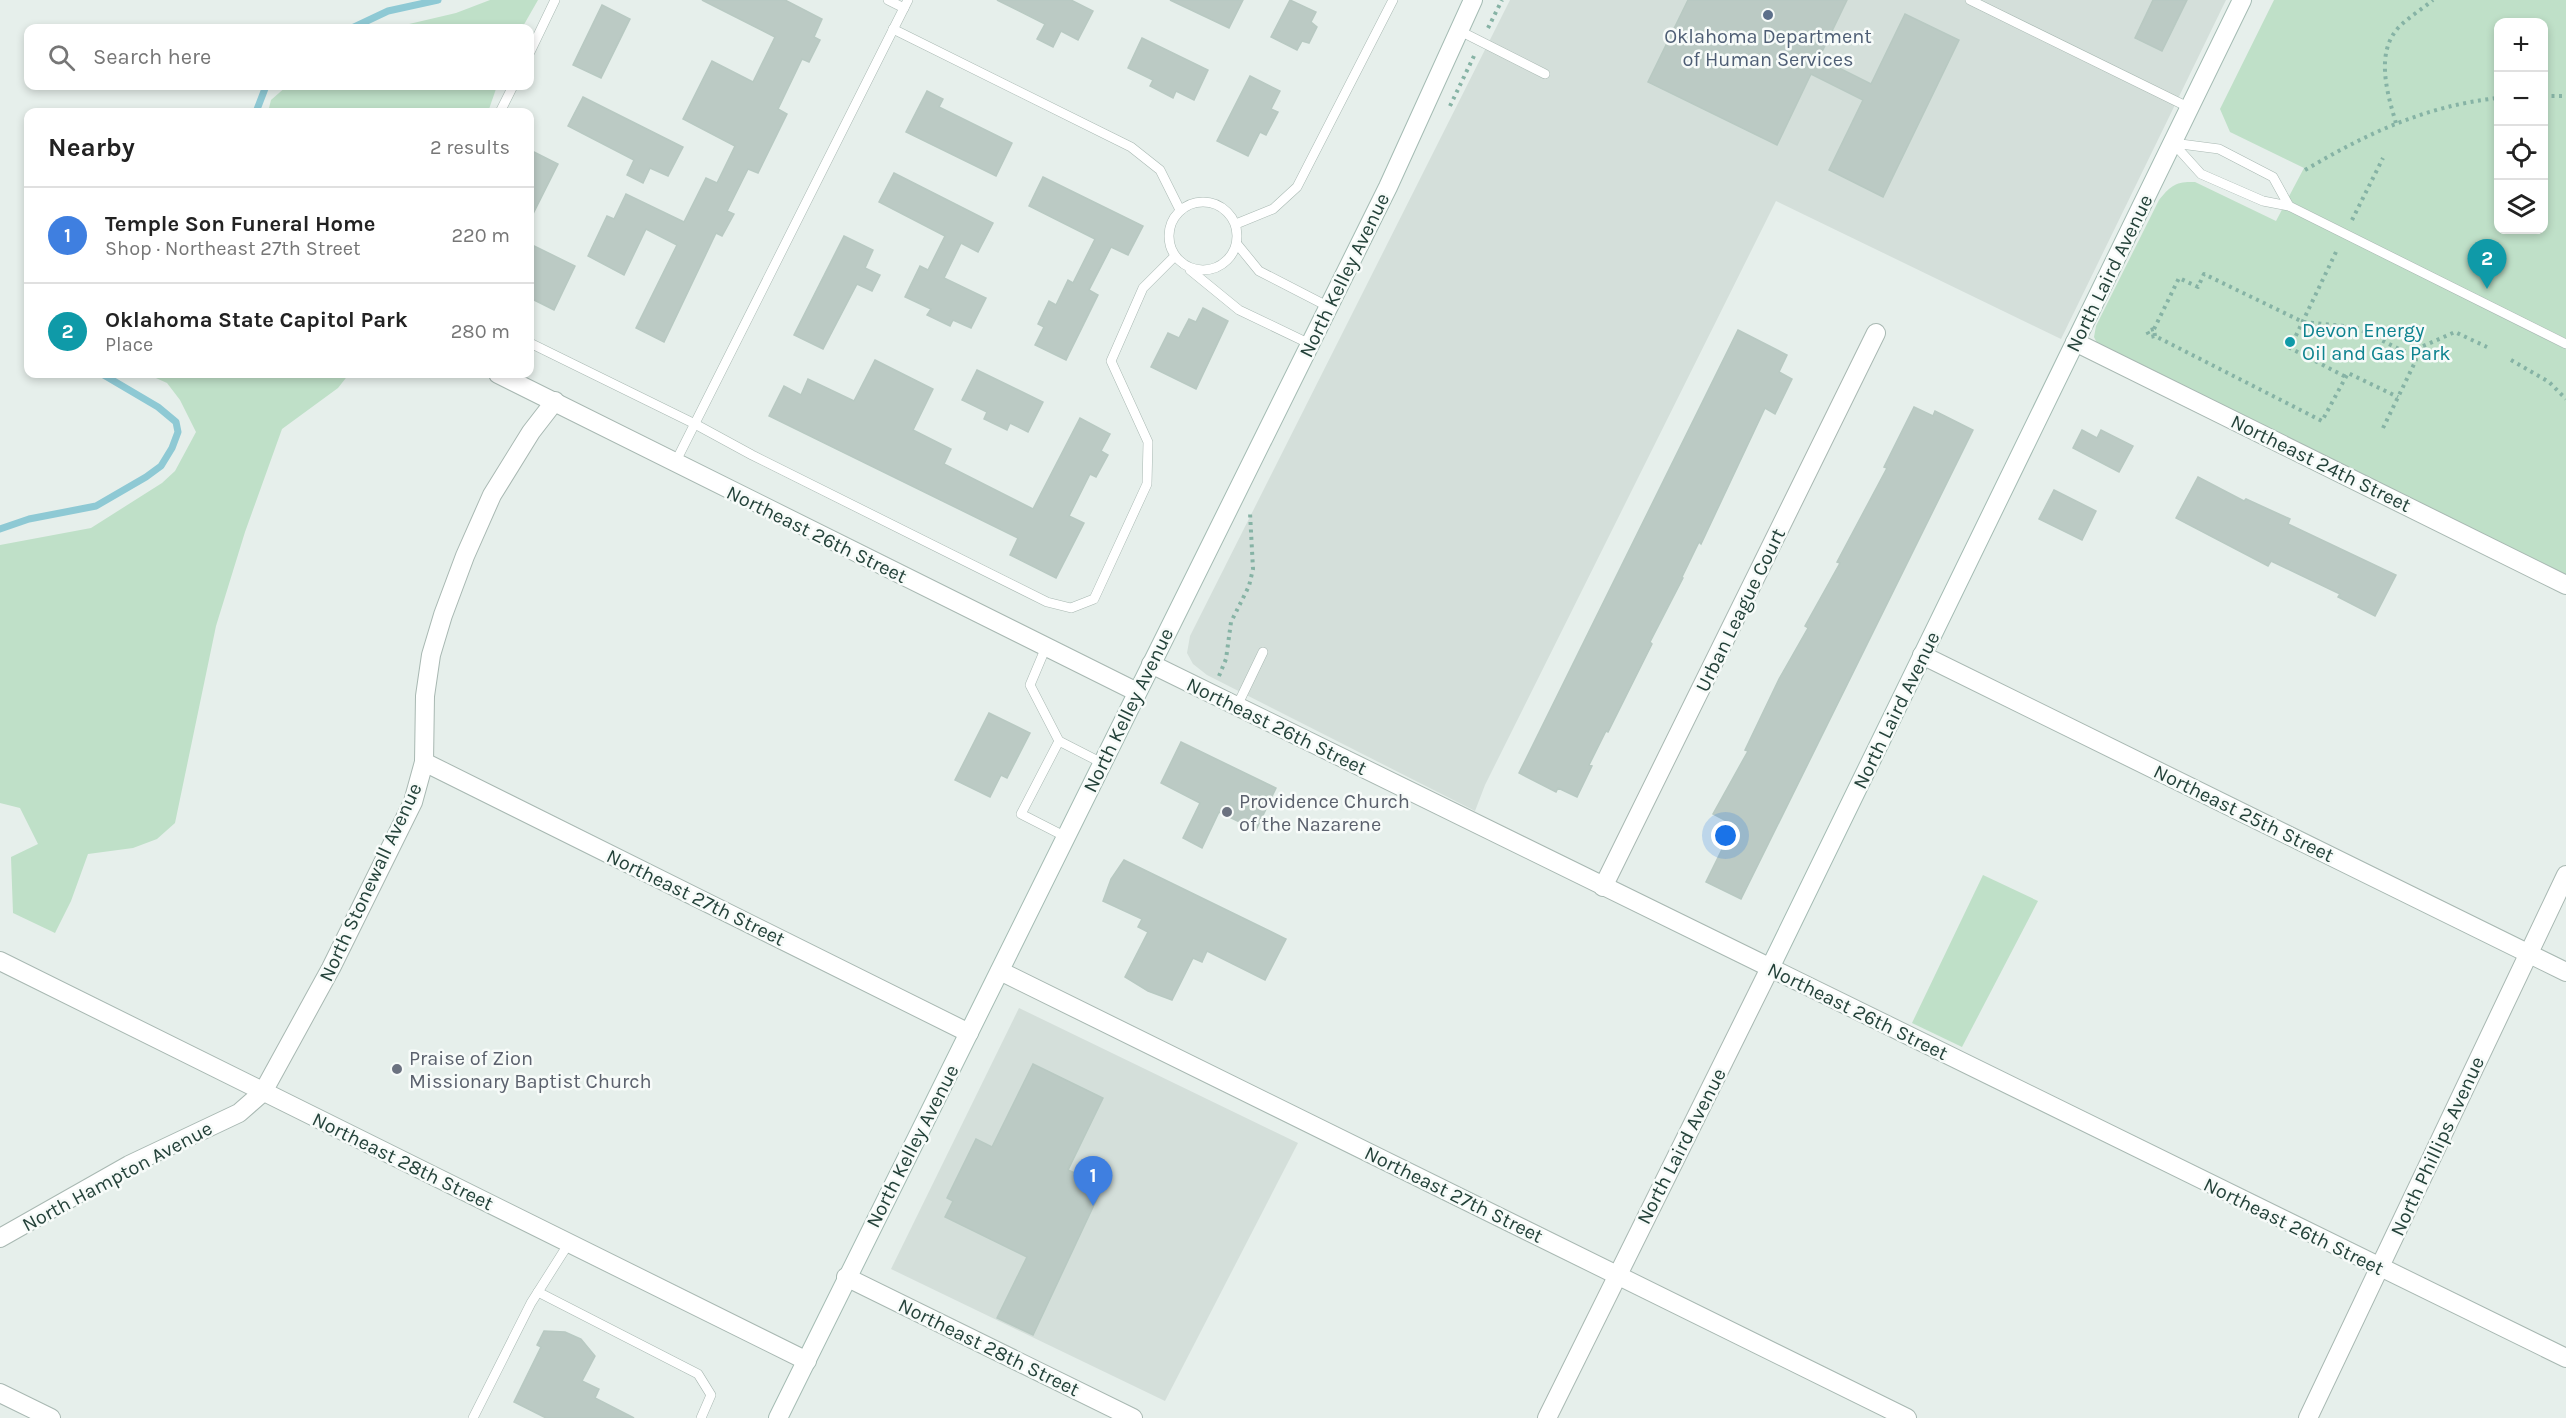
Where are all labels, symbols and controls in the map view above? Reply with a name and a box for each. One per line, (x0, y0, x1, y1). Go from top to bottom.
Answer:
marker: Oklahoma Department of Human Services (1761, 8, 1775, 22)
map controls (2494, 18, 2548, 234)
button: + (2494, 18, 2548, 72)
search box (24, 24, 534, 90)
place label: Oklahoma Department of Human Services (1664, 25, 1872, 71)
icon: search (45, 41, 78, 74)
text: Search here (93, 44, 211, 70)
button: − (2494, 72, 2548, 126)
button: locate (2494, 126, 2548, 180)
text: Nearby (48, 132, 135, 163)
text: 2 results (430, 136, 510, 159)
button: layers (2494, 180, 2548, 234)
street label: North Kelley Avenue (1295, 189, 1394, 361)
street label: North Laird Avenue (2061, 191, 2158, 356)
text: Temple Son Funeral Home (105, 211, 375, 237)
text: 1 (64, 224, 71, 247)
text: 220 m (451, 224, 510, 247)
text: Shop · Northeast 27th Street (105, 237, 361, 260)
pin: 2 (2468, 240, 2506, 289)
text: Oklahoma State Capitol Park (105, 307, 408, 333)
place label: Devon Energy Oil and Gas Park (2302, 319, 2451, 365)
text: 2 (61, 320, 74, 343)
text: 280 m (451, 320, 510, 343)
text: Place (105, 333, 153, 356)
marker: Devon Energy Oil and Gas Park (2283, 335, 2297, 349)
street label: Northeast 24th Street (2227, 410, 2415, 517)
street label: Northeast 26th Street (723, 481, 911, 588)
street label: Urban League Court (1691, 524, 1790, 696)
street label: North Kelley Avenue (1079, 624, 1178, 796)
street label: North Laird Avenue (1848, 628, 1945, 793)
street label: Northeast 26th Street (1183, 673, 1371, 780)
street label: Northeast 25th Street (2150, 760, 2338, 867)
street label: North Stonewall Avenue (314, 779, 427, 985)
place label: Providence Church of the Nazarene (1239, 790, 1410, 836)
marker: Providence Church of the Nazarene (1220, 805, 1234, 819)
your location (1711, 821, 1740, 850)
street label: Northeast 27th Street (603, 844, 789, 951)
street label: Northeast 26th Street (1764, 958, 1952, 1065)
place label: Praise of Zion Missionary Baptist Church (409, 1047, 652, 1093)
street label: North Phillips Avenue (2386, 1053, 2489, 1240)
street label: North Kelley Avenue (861, 1061, 964, 1232)
marker: Praise of Zion Missionary Baptist Church (390, 1062, 404, 1076)
street label: North Laird Avenue (1632, 1064, 1731, 1228)
street label: Northeast 28th Street (308, 1108, 498, 1216)
street label: North Hampton Avenue (18, 1117, 216, 1236)
street label: Northeast 27th Street (1361, 1141, 1547, 1248)
pin: 1 (1074, 1156, 1112, 1206)
street label: Northeast 26th Street (2200, 1173, 2388, 1280)
street label: Northeast 28th Street (894, 1294, 1084, 1402)

